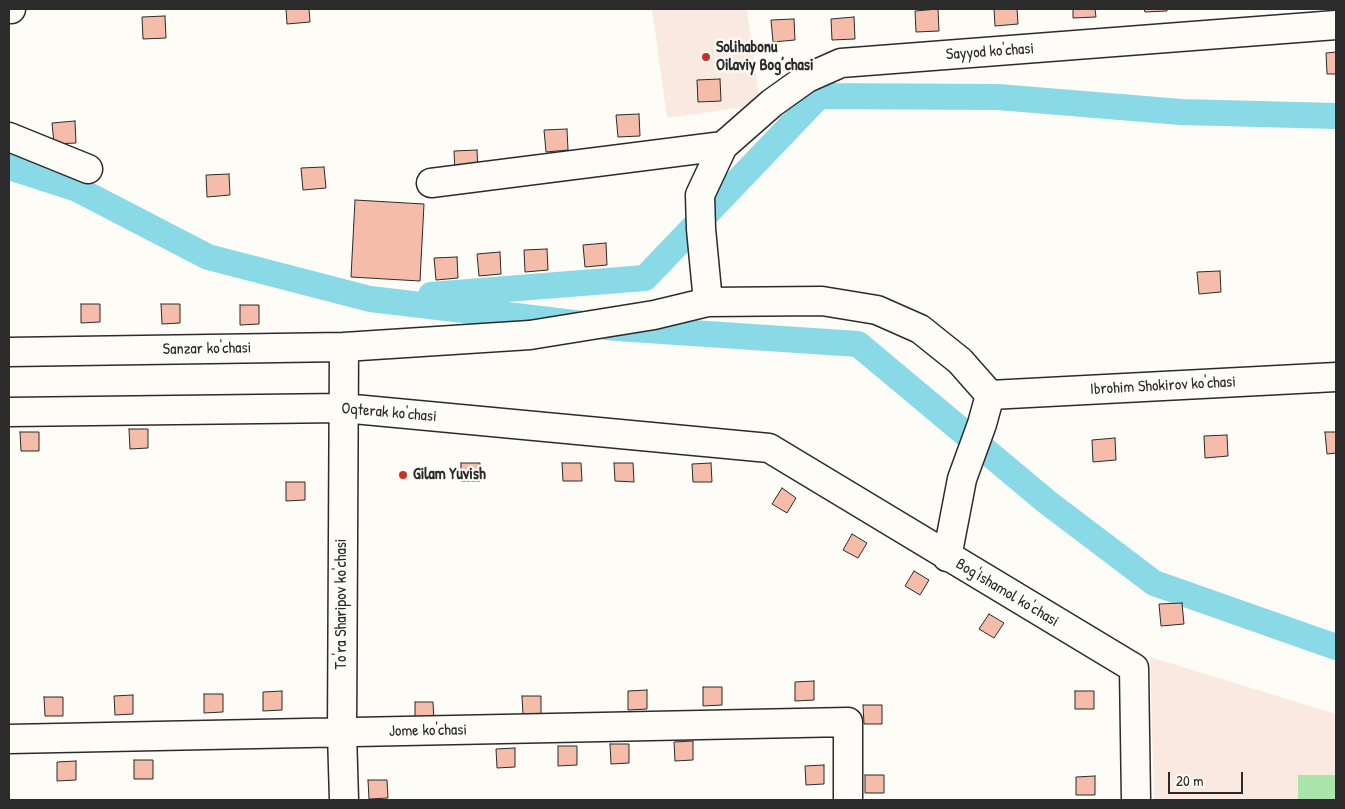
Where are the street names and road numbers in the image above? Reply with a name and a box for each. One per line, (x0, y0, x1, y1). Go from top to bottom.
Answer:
street label: Sayyod ko'chasi (945, 39, 1035, 65)
street label: Sanzar ko'chasi (163, 339, 251, 359)
street label: Ibrohim Shokirov ko'chasi (1090, 373, 1236, 399)
street label: Oqterak ko'chasi (341, 399, 437, 427)
street label: To'ra Sharipov ko'chasi (332, 539, 352, 669)
street label: Bog'ishamol ko'chasi (952, 555, 1062, 631)
street label: Jome ko'chasi (389, 721, 467, 741)

